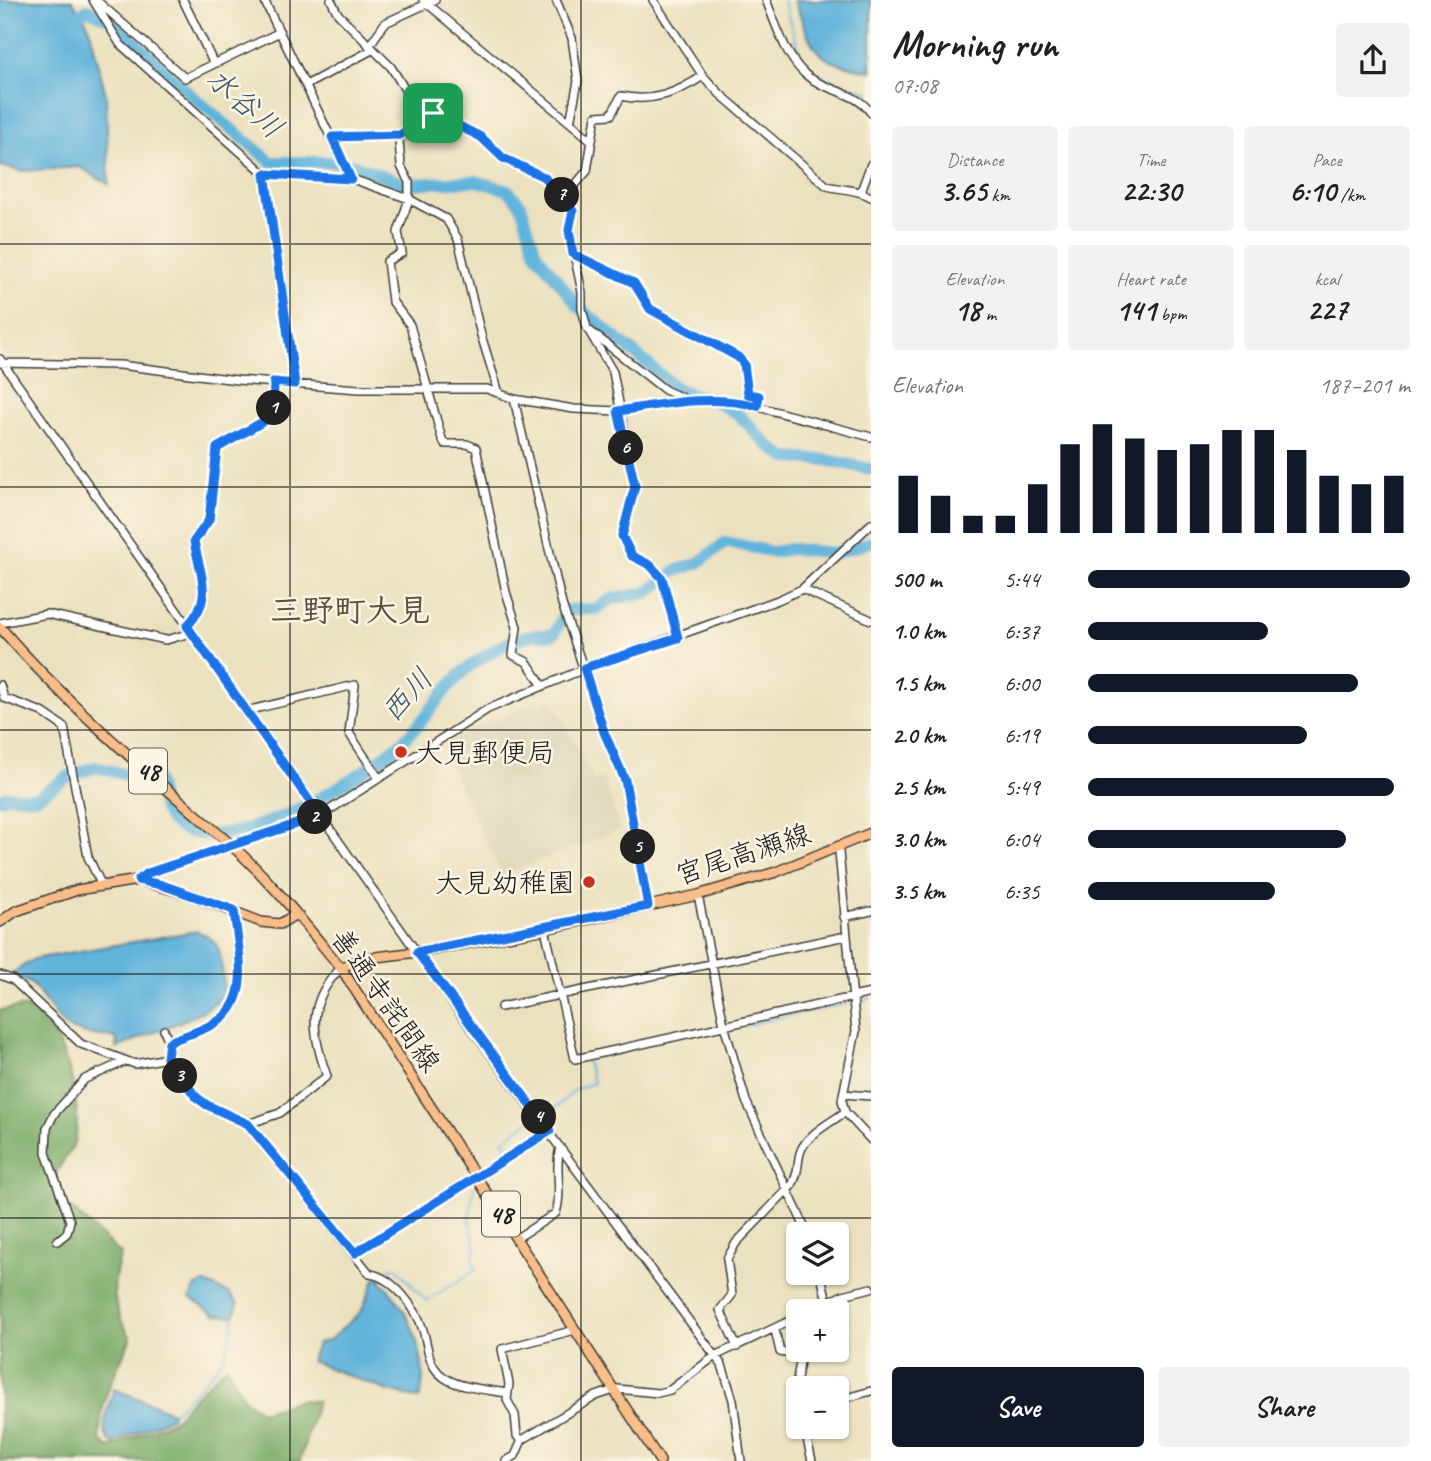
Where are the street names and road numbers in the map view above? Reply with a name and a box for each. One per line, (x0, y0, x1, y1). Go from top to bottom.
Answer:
road number: 48 (129, 748, 167, 793)
street label: 宮尾高瀬線 (671, 816, 815, 892)
street label: 善通寺詫間線 (323, 921, 449, 1079)
road number: 48 (482, 1191, 520, 1236)

